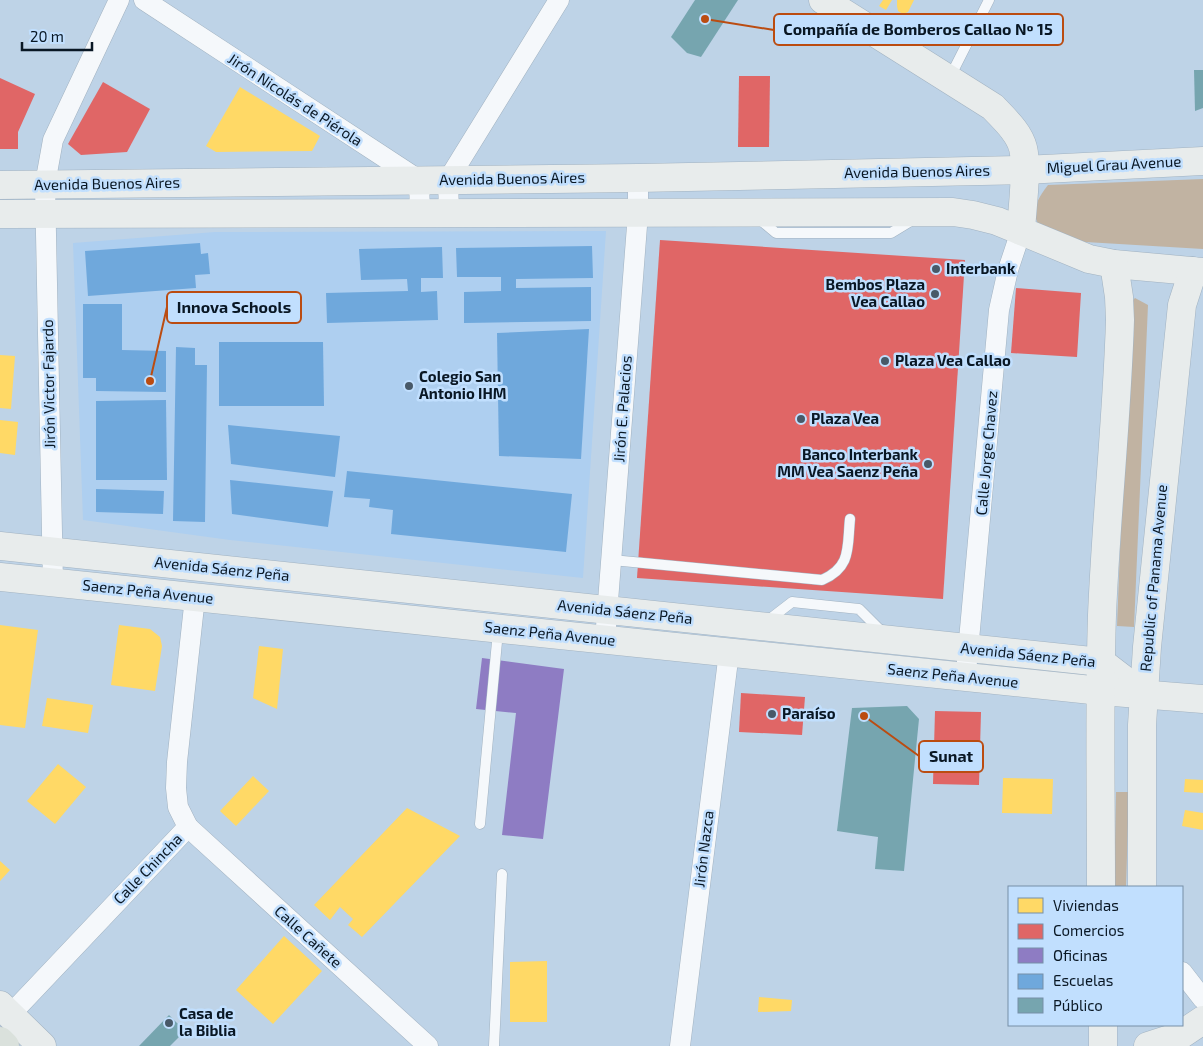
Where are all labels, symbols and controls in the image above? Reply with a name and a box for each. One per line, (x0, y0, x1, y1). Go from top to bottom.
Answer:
callout: Compañía de Bomberos Callao Nº 15 (774, 14, 1063, 45)
text: Compañía de Bomberos Callao Nº 15 (783, 19, 1053, 38)
scale bar (22, 20, 92, 52)
text: 20 m (30, 27, 64, 45)
street label: Jirón Nicolás de Piérola (225, 49, 366, 149)
street label: Miguel Grau Avenue (1046, 151, 1182, 177)
street label: Avenida Buenos Aires (844, 161, 990, 181)
street label: Avenida Buenos Aires (439, 168, 585, 188)
street label: Avenida Buenos Aires (34, 173, 180, 193)
place label: Interbank (946, 259, 1016, 277)
marker: Interbank (930, 263, 942, 275)
place label: Bembos Plaza Vea Callao (826, 275, 925, 310)
marker: Bembos Plaza Vea Callao (929, 288, 941, 300)
callout: Innova Schools (167, 292, 301, 323)
text: Innova Schools (177, 297, 291, 316)
street label: Jirón Victor Fajardo (38, 319, 59, 449)
place label: Plaza Vea Callao (895, 351, 1011, 369)
street label: Jirón E. Palacios (609, 355, 635, 463)
marker: Plaza Vea Callao (879, 355, 891, 367)
place label: Colegio San Antonio IHM (419, 367, 507, 402)
marker: Colegio San Antonio IHM (403, 380, 415, 392)
street label: Calle Jorge Chavez (972, 390, 1000, 516)
place label: Plaza Vea (811, 409, 879, 427)
marker: Plaza Vea (795, 413, 807, 425)
place label: Banco Interbank MM Vea Saenz Peña (777, 445, 919, 480)
marker: Banco Interbank MM Vea Saenz Peña (922, 458, 934, 470)
street label: Republic of Panama Avenue (1136, 484, 1170, 672)
street label: Avenida Sáenz Peña (154, 552, 291, 584)
street label: Saenz Peña Avenue (82, 575, 214, 607)
street label: Avenida Sáenz Peña (557, 595, 694, 627)
street label: Saenz Peña Avenue (484, 617, 616, 649)
street label: Avenida Sáenz Peña (960, 638, 1097, 670)
street label: Saenz Peña Avenue (887, 659, 1019, 691)
place label: Paraíso (782, 704, 836, 722)
marker: Paraíso (766, 708, 778, 720)
callout: Sunat (919, 741, 983, 772)
text: Sunat (929, 746, 974, 765)
street label: Jirón Nazca (689, 809, 717, 888)
street label: Calle Chincha (109, 829, 185, 907)
legend (1008, 886, 1183, 1026)
text: Viviendas (1053, 896, 1119, 914)
street label: Calle Cañete (271, 901, 346, 971)
text: Comercios (1053, 921, 1124, 939)
text: Oficinas (1053, 946, 1108, 964)
text: Escuelas (1053, 971, 1113, 989)
text: Público (1053, 996, 1103, 1014)
place label: Casa de la Biblia (179, 1004, 236, 1039)
marker: Casa de la Biblia (163, 1017, 175, 1029)

